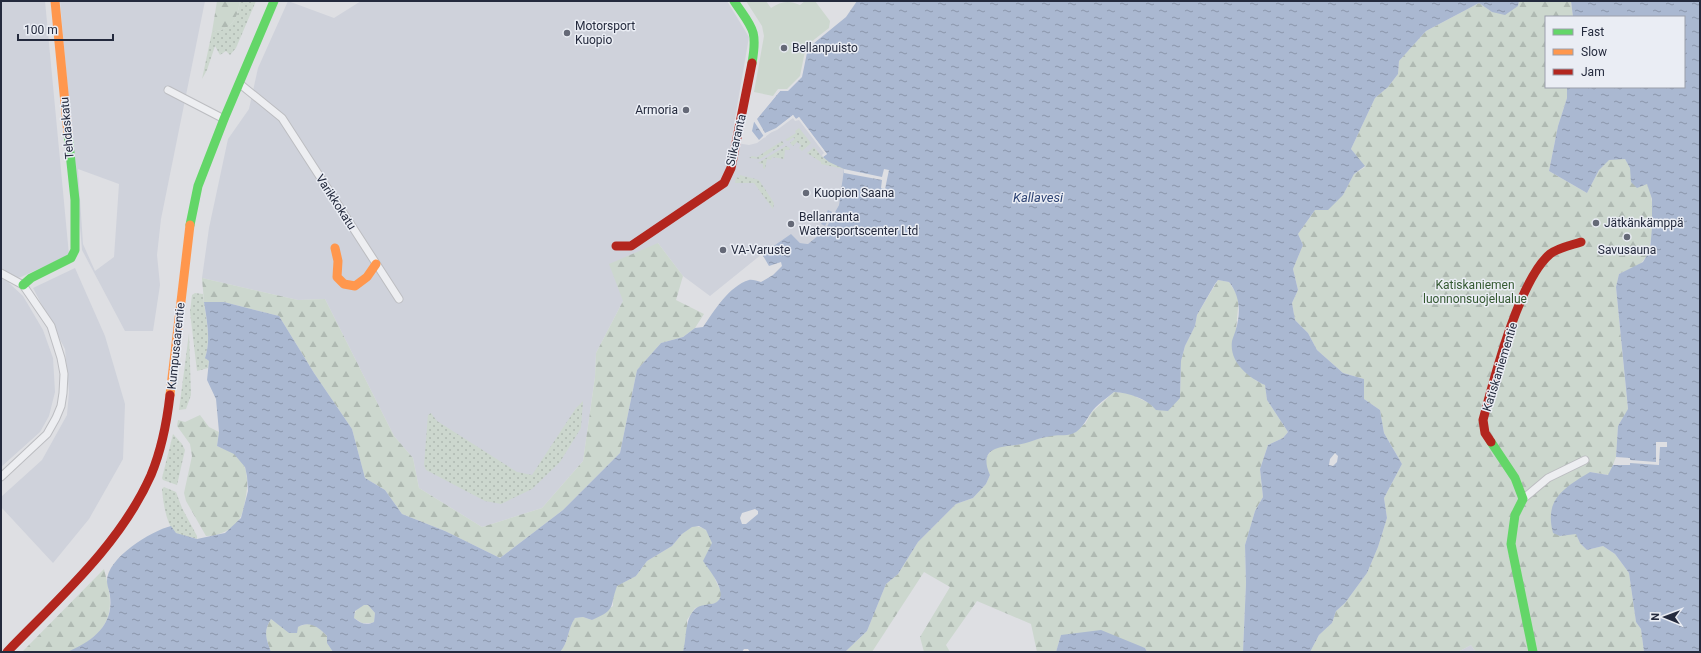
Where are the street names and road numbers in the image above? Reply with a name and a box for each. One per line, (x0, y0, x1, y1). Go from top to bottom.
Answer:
street label: Tehdaskatu (57, 96, 77, 160)
street label: Siikaranta (723, 113, 749, 167)
street label: Varikkokatu (313, 172, 359, 232)
street label: Kumpusaarentie (164, 302, 188, 390)
street label: Katiskaniementie (1480, 321, 1520, 413)

